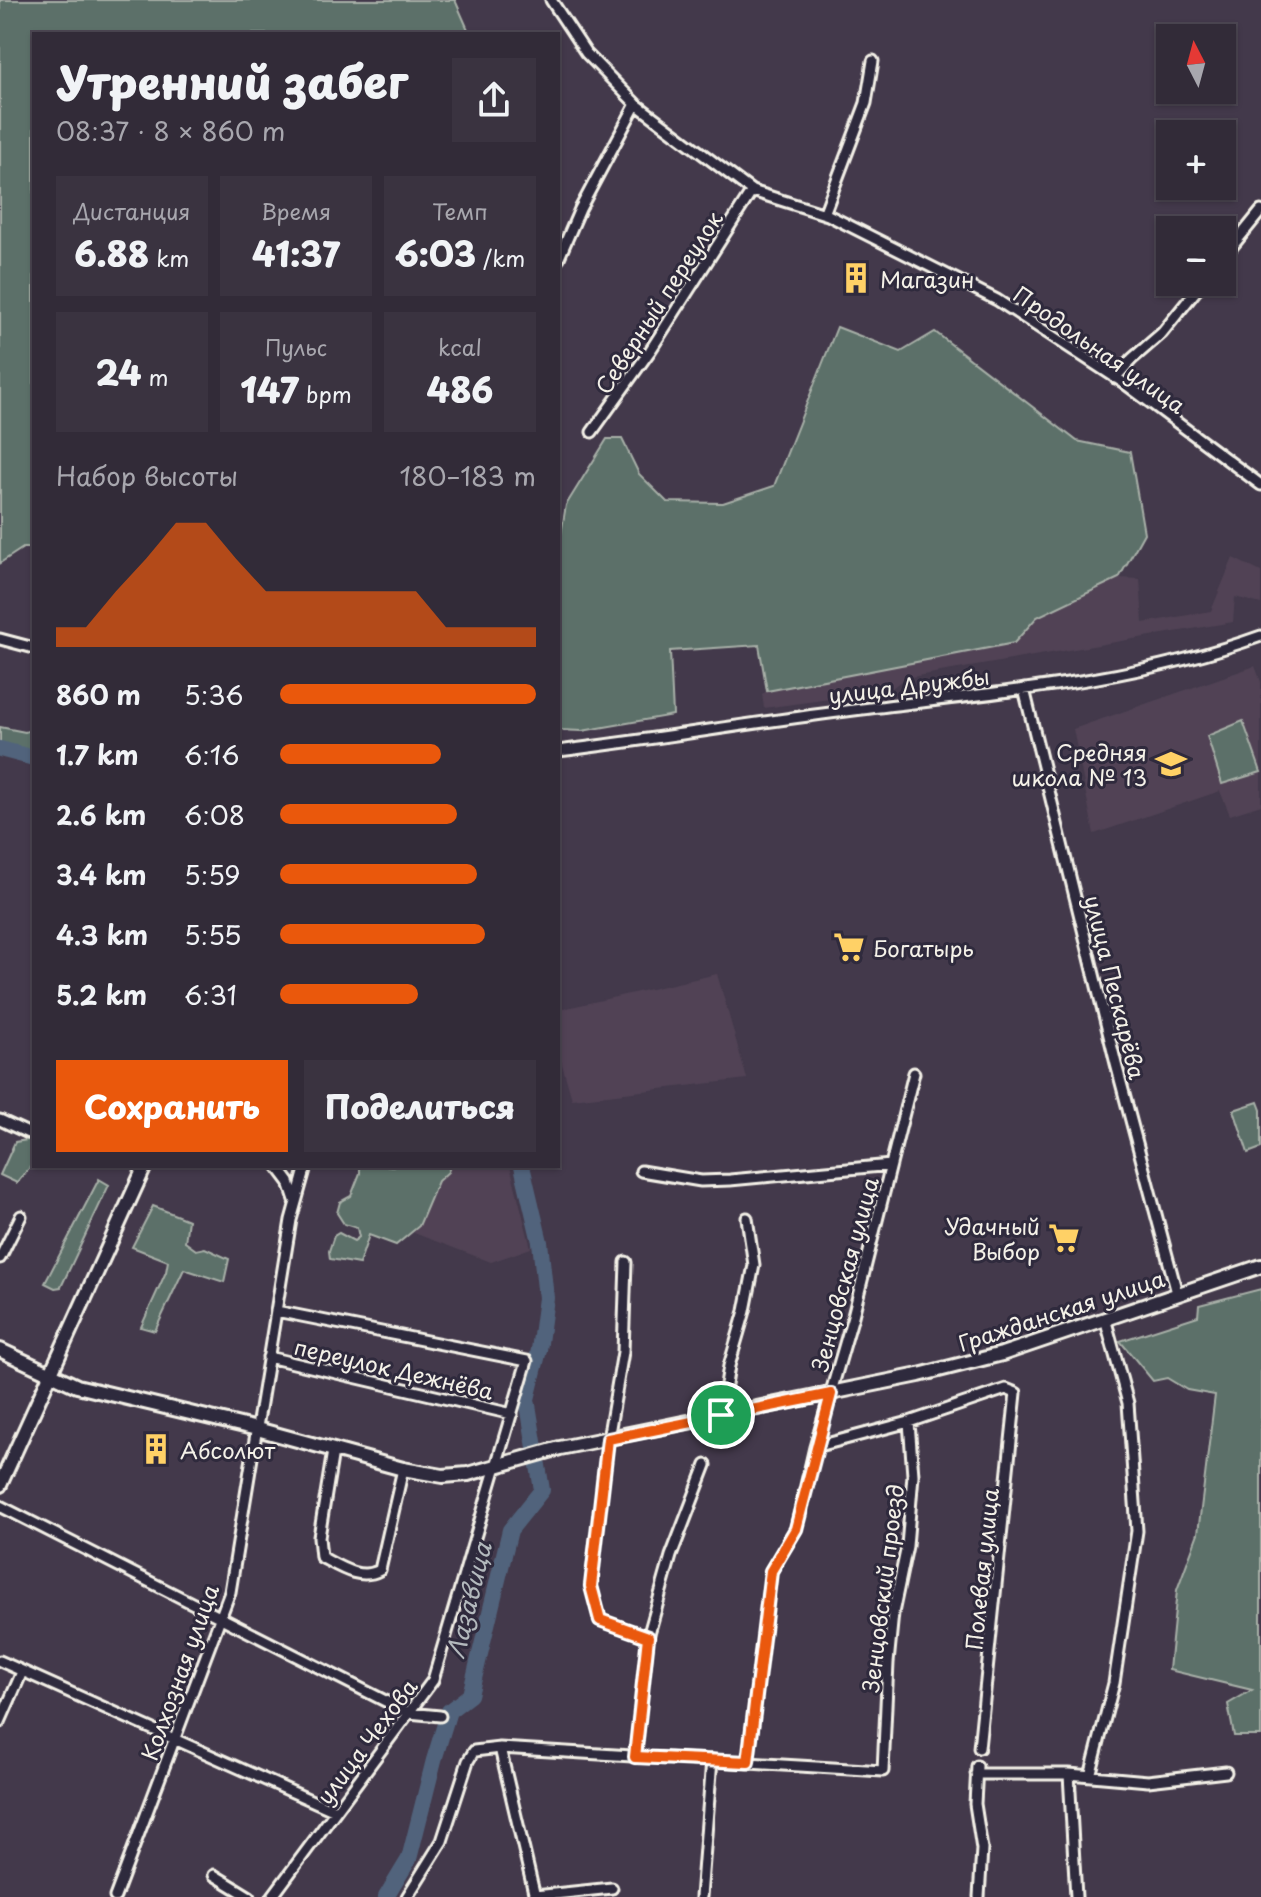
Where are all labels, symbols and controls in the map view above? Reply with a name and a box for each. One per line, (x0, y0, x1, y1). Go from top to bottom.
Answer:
north arrow (1156, 24, 1236, 104)
map controls (1156, 24, 1236, 296)
text: Утренний забег (56, 48, 408, 114)
button: share (452, 58, 536, 142)
text: 08:37 · 8 × 860 m (56, 111, 286, 150)
button: + (1156, 120, 1236, 200)
text: Дистанция (74, 194, 190, 227)
text: Время (261, 194, 331, 227)
text: Темп (432, 194, 488, 227)
street label: Северный переулок (586, 203, 730, 400)
button: − (1156, 216, 1236, 296)
text: 6.88 (75, 227, 149, 279)
text: 41:37 (252, 227, 340, 279)
text: 6:03 (395, 227, 476, 279)
text: km (149, 241, 189, 274)
text: /km (476, 241, 525, 274)
building icon: Магазин (839, 261, 873, 295)
place label: Магазин (880, 262, 974, 295)
street label: Продольная улица (1007, 277, 1193, 421)
text: Пульс (265, 330, 327, 363)
text: kcal (438, 330, 482, 363)
text: 24 (95, 346, 141, 398)
text: m (141, 360, 169, 393)
text: 147 (240, 363, 299, 415)
text: 486 (427, 363, 493, 415)
text: bpm (299, 377, 352, 410)
text: Набор высоты (56, 456, 238, 495)
text: 180–183 m (400, 456, 536, 495)
street label: улица Дружбы (827, 659, 991, 711)
text: 860 m (56, 675, 141, 714)
text: 5:36 (184, 675, 244, 714)
text: 1.7 km (56, 735, 139, 774)
text: 6:16 (184, 735, 240, 774)
place label: Средняя школа № 13 (1012, 735, 1147, 793)
school or university icon: Средняя школа № 13 (1154, 747, 1188, 781)
text: 2.6 km (56, 795, 146, 834)
text: 6:08 (184, 795, 245, 834)
text: 3.4 km (56, 855, 147, 894)
text: 5:59 (184, 855, 241, 894)
street label: улица Пескарёва (1077, 891, 1155, 1083)
text: 4.3 km (56, 915, 148, 954)
text: 5:55 (184, 915, 242, 954)
supermarket icon: Богатырь (832, 930, 866, 964)
place label: Богатырь (873, 931, 974, 964)
text: 5.2 km (56, 975, 147, 1014)
text: 6:31 (184, 975, 237, 1014)
button: Сохранить (56, 1060, 288, 1152)
button: Поделиться (304, 1060, 536, 1152)
street label: Зенцовская улица (802, 1173, 886, 1375)
place label: Удачный Выбор (944, 1209, 1040, 1267)
supermarket icon: Удачный Выбор (1047, 1221, 1081, 1255)
street label: Гражданская улица (954, 1261, 1169, 1359)
street label: переулок Дежнёва (291, 1329, 497, 1407)
pin (687, 1381, 755, 1449)
icon: arrive (699, 1393, 743, 1437)
building icon: Абсолют (139, 1432, 173, 1466)
place label: Абсолют (180, 1433, 275, 1466)
street label: Зенцовский проезд (853, 1482, 911, 1694)
street label: Полевая улица (956, 1486, 1006, 1652)
water label: Лазавица (436, 1537, 500, 1662)
street label: Колхозная улица (132, 1579, 226, 1765)
street label: улица Чехова (308, 1671, 424, 1811)

